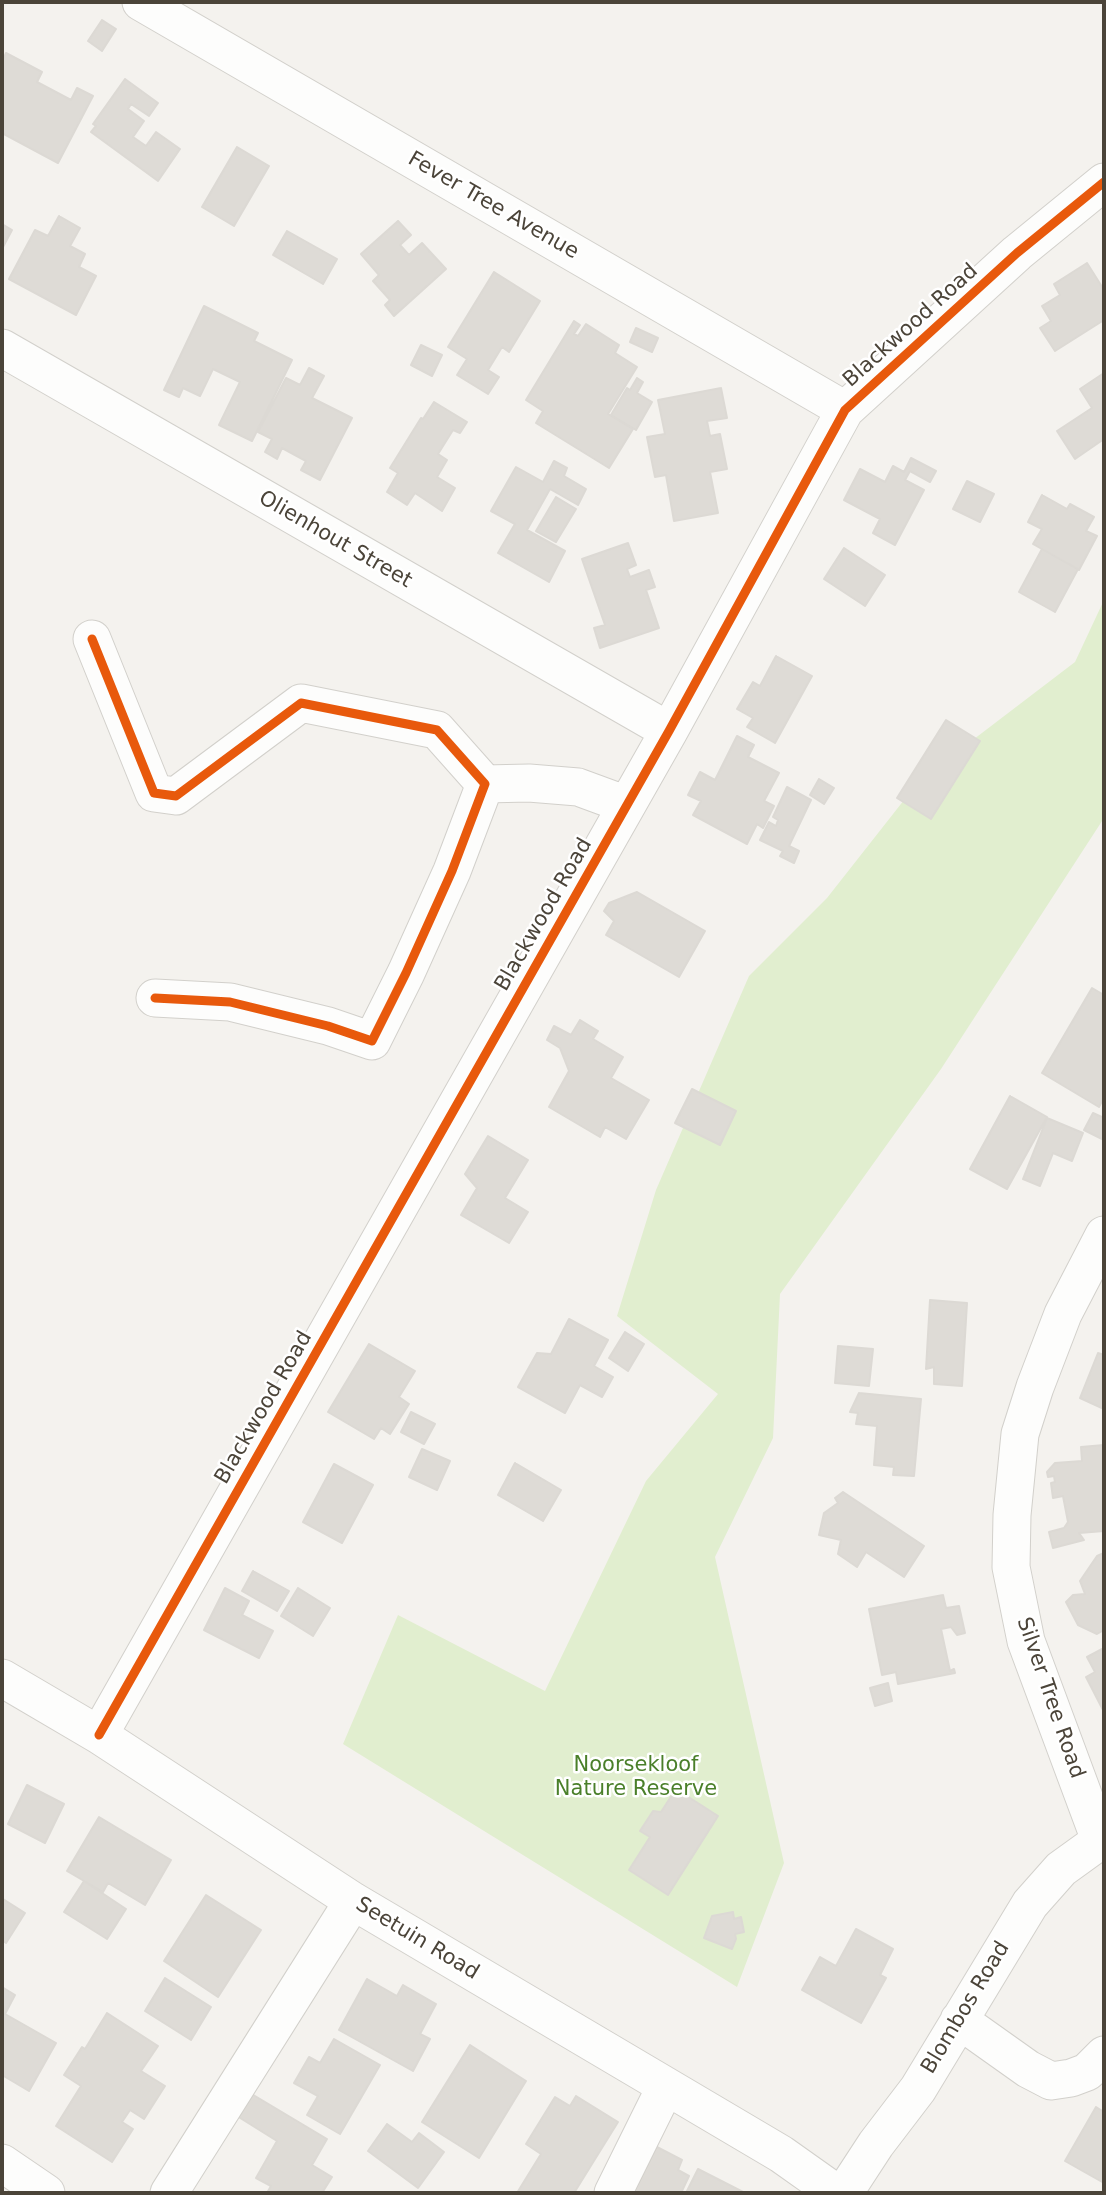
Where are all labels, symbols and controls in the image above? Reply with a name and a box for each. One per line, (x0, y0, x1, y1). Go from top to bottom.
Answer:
street label: Fever Tree Avenue (403, 147, 583, 265)
street label: Blackwood Road (839, 259, 983, 393)
street label: Olienhout Street (254, 486, 416, 594)
street label: Blackwood Road (490, 834, 598, 996)
street label: Blackwood Road (210, 1327, 318, 1489)
street label: Silver Tree Road (1011, 1614, 1089, 1782)
park label: Noorsekloof Nature Reserve (555, 1753, 717, 1803)
street label: Seetuin Road (351, 1892, 483, 1986)
street label: Blombos Road (917, 1937, 1015, 2079)

